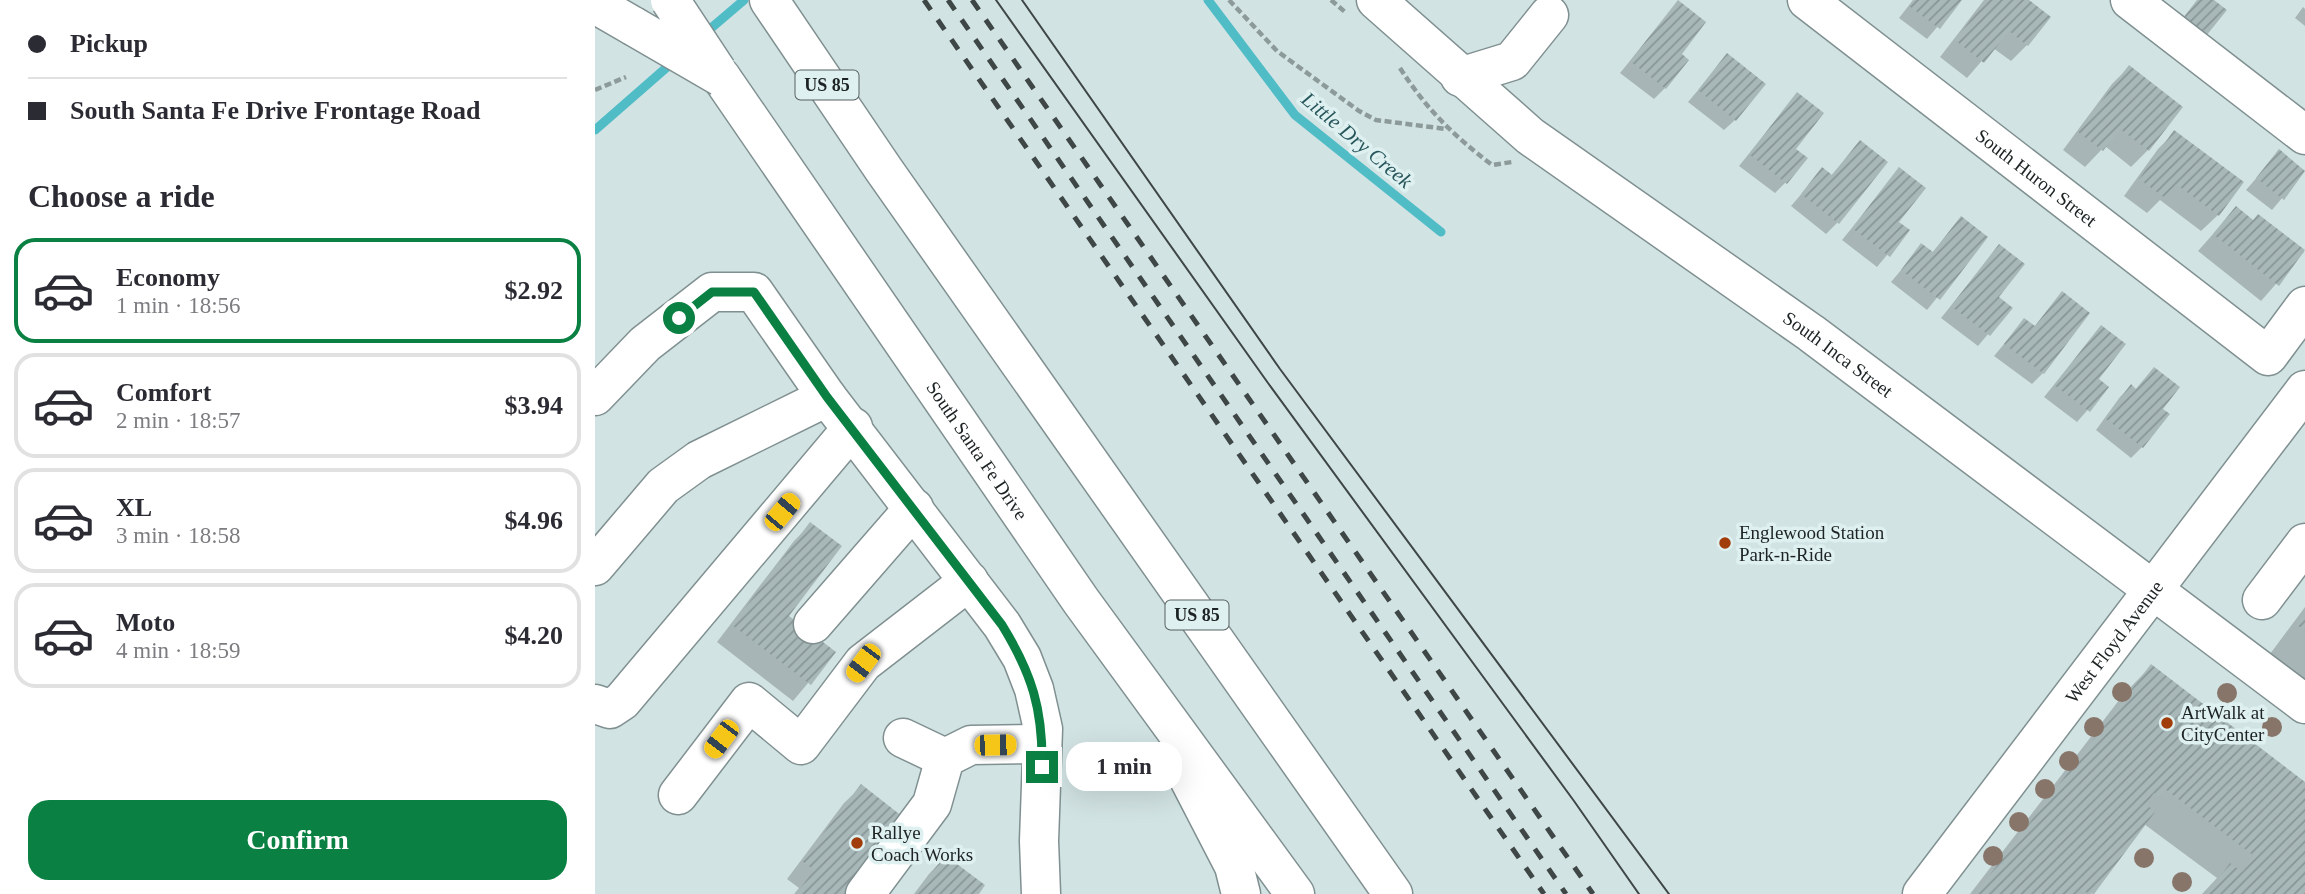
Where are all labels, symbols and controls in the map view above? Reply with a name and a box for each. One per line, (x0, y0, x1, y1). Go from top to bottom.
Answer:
text: Pickup (70, 29, 148, 58)
road number: US 85 (796, 70, 859, 100)
water label: Little Dry Creek (1296, 86, 1418, 194)
text: South Santa Fe Drive Frontage Road (70, 96, 480, 125)
street label: South Huron Street (1972, 124, 2102, 231)
text: Choose a ride (28, 178, 215, 214)
icon: car (32, 259, 95, 322)
text: Economy (116, 263, 220, 292)
text: $2.92 (505, 276, 563, 305)
text: 1 min · 18:56 (116, 293, 241, 318)
route start (663, 302, 695, 334)
street label: South Inca Street (1780, 307, 1898, 402)
icon: car (32, 374, 95, 437)
street label: South Santa Fe Drive (923, 377, 1032, 524)
text: Comfort (116, 378, 211, 407)
text: $3.94 (505, 391, 563, 420)
text: 2 min · 18:57 (116, 408, 241, 433)
icon: car (32, 489, 95, 552)
car (761, 489, 804, 535)
text: XL (116, 493, 152, 522)
text: $4.96 (505, 506, 563, 535)
place label: Englewood Station Park-n-Ride (1739, 522, 1885, 565)
text: 3 min · 18:58 (116, 523, 241, 548)
marker: Englewood Station Park-n-Ride (1717, 535, 1733, 551)
street label: West Floyd Avenue (2061, 576, 2167, 707)
road number: US 85 (1165, 600, 1229, 630)
icon: car (32, 604, 95, 667)
text: Moto (116, 608, 175, 637)
text: $4.20 (505, 621, 563, 650)
text: 4 min · 18:59 (116, 638, 241, 663)
car (842, 640, 885, 686)
place label: ArtWalk at CityCenter (2181, 702, 2265, 745)
marker: ArtWalk at CityCenter (2159, 715, 2175, 731)
car (700, 716, 743, 762)
car (974, 734, 1017, 756)
callout: 1 min (1067, 742, 1182, 792)
route end (1026, 751, 1058, 783)
text: 1 min (1096, 754, 1152, 779)
button: Confirm (28, 800, 567, 880)
place label: Rallye Coach Works (871, 822, 973, 865)
marker: Rallye Coach Works (849, 835, 865, 851)

